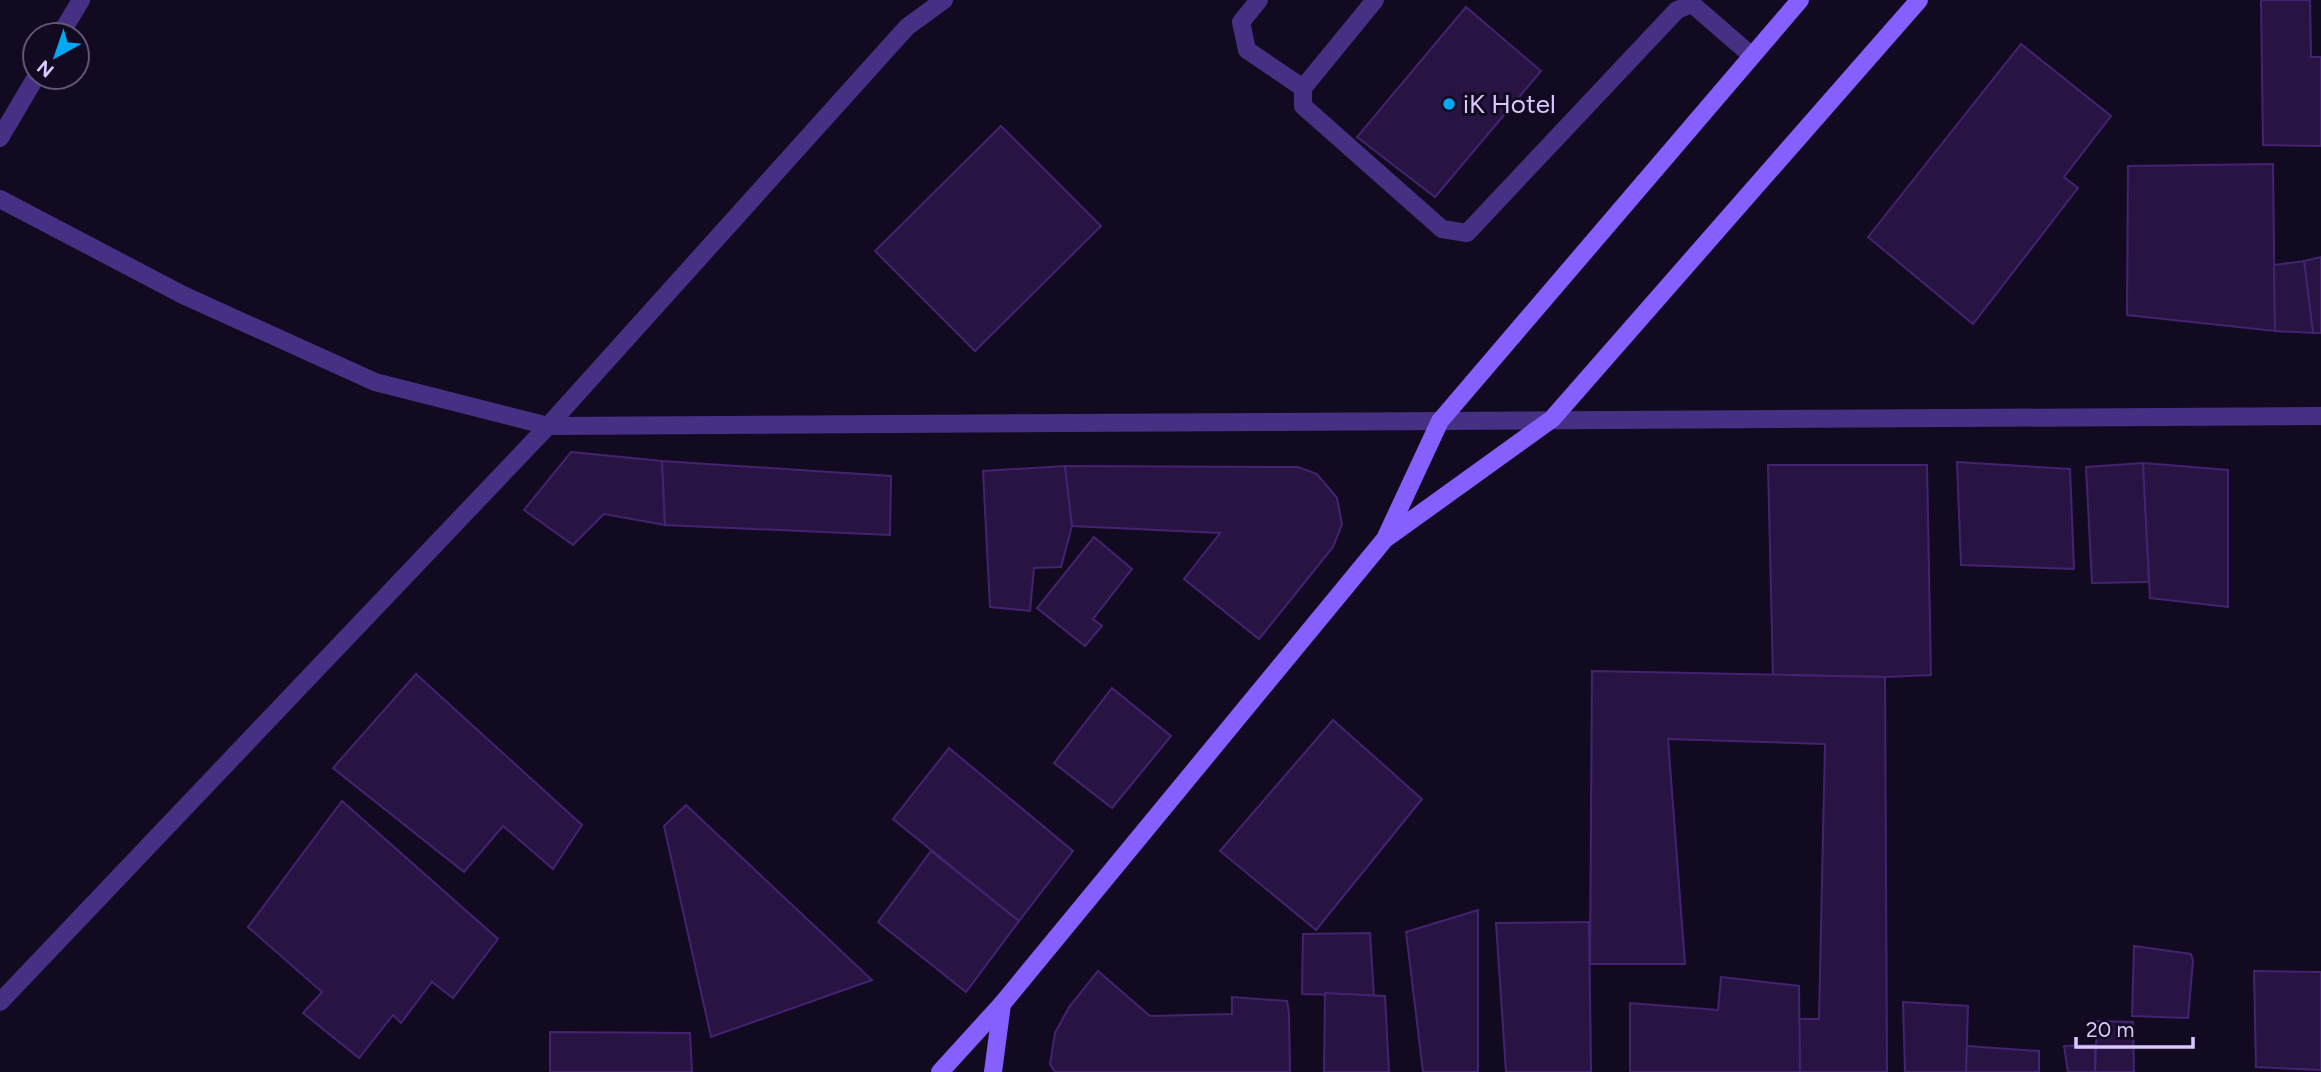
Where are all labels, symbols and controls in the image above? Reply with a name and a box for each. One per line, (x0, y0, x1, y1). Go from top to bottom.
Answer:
north arrow (21, 21, 91, 91)
text: N (32, 55, 58, 82)
place label: iK Hotel (1463, 88, 1556, 120)
marker: iK Hotel (1441, 96, 1457, 112)
scale bar (2076, 1006, 2193, 1050)
text: 20 m (2086, 1017, 2134, 1042)

